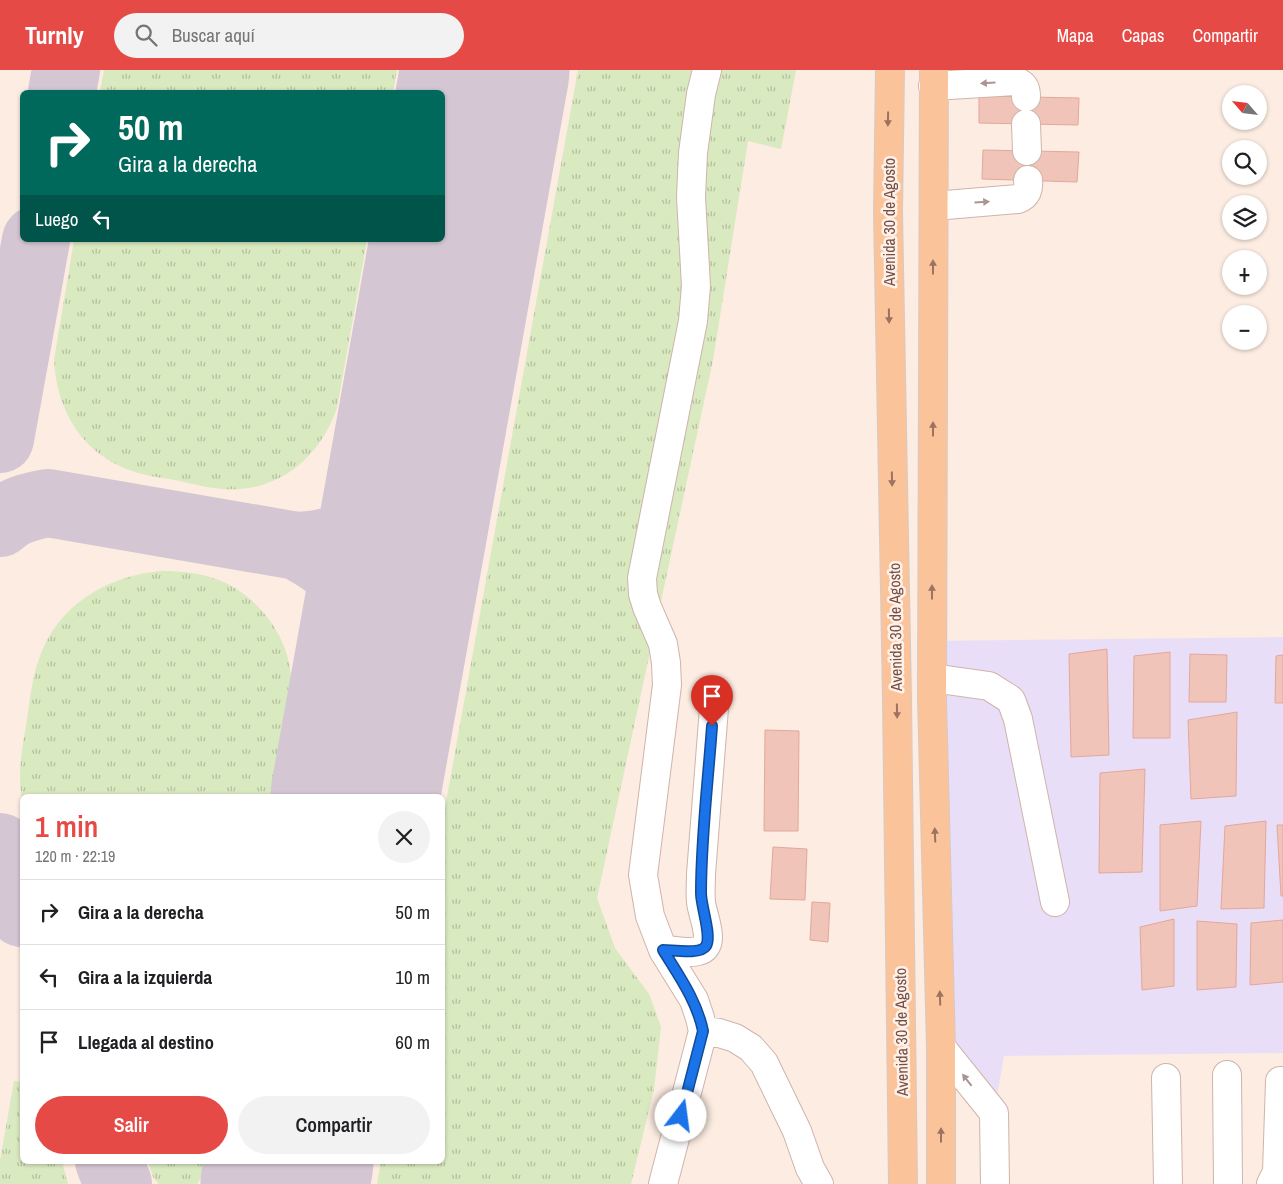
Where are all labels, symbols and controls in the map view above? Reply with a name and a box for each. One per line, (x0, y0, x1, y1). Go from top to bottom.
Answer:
search box (114, 13, 464, 58)
text: Turnly (25, 19, 84, 51)
icon: search (132, 21, 160, 49)
text: Buscar aquí (172, 22, 255, 48)
text: Mapa (1057, 23, 1094, 48)
text: Capas (1122, 23, 1164, 48)
text: Compartir (1192, 23, 1258, 48)
one-way arrow (980, 79, 996, 87)
north arrow (1222, 85, 1268, 130)
map controls (1222, 85, 1267, 350)
text: 50 m (118, 104, 183, 151)
icon: right (35, 110, 100, 175)
one-way arrow (884, 111, 892, 127)
button: search (1222, 140, 1267, 185)
text: Gira a la derecha (118, 149, 257, 179)
street label: Avenida 30 de Agosto (878, 158, 900, 287)
button: layers (1222, 195, 1267, 240)
one-way arrow (975, 198, 991, 206)
icon: left (88, 205, 116, 233)
text: Luego (35, 206, 78, 232)
button: + (1222, 250, 1267, 295)
one-way arrow (929, 259, 937, 275)
button: − (1222, 305, 1267, 350)
one-way arrow (886, 308, 894, 324)
one-way arrow (929, 421, 937, 437)
one-way arrow (889, 471, 897, 487)
street label: Avenida 30 de Agosto (883, 563, 907, 692)
one-way arrow (928, 584, 936, 600)
pin (691, 675, 733, 726)
icon: arrive (698, 682, 726, 710)
one-way arrow (893, 703, 901, 719)
text: 1 min (35, 806, 98, 846)
button: close (378, 811, 430, 863)
one-way arrow (931, 827, 939, 843)
text: 120 m · 22:19 (35, 845, 115, 867)
icon: right (35, 898, 63, 926)
text: Gira a la derecha (78, 899, 204, 925)
text: 50 m (395, 899, 430, 925)
icon: left (35, 963, 63, 991)
text: Gira a la izquierda (78, 964, 212, 990)
text: 10 m (395, 964, 430, 990)
street label: Avenida 30 de Agosto (889, 968, 913, 1097)
one-way arrow (936, 990, 944, 1006)
icon: arrive (35, 1028, 63, 1056)
text: Llegada al destino (78, 1029, 214, 1055)
text: 60 m (395, 1029, 430, 1055)
one-way arrow (962, 1074, 973, 1087)
position arrow (654, 1089, 706, 1141)
button: Salir (35, 1096, 228, 1154)
button: Compartir (238, 1096, 430, 1154)
one-way arrow (937, 1127, 945, 1143)

